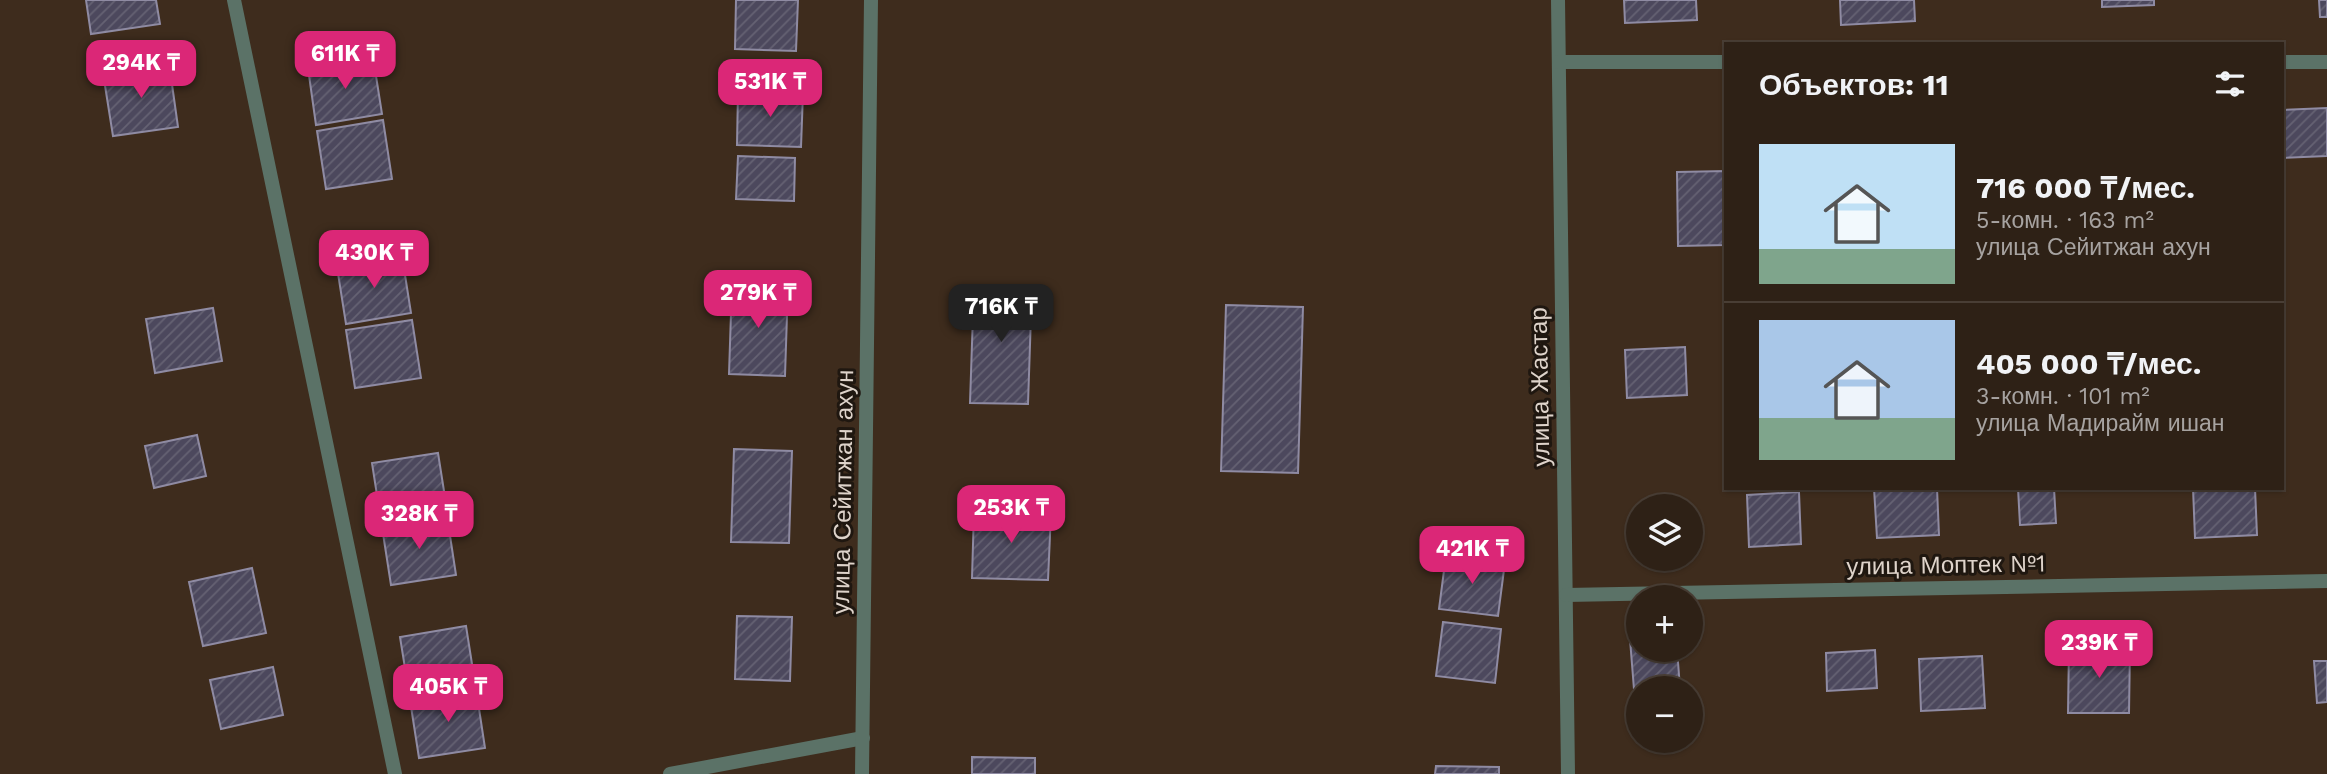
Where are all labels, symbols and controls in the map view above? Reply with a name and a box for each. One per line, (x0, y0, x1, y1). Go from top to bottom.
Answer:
pin: 611K ₸ (288, 32, 402, 91)
text: 611K ₸ (311, 40, 379, 67)
pin: 294K ₸ (84, 41, 198, 100)
text: 294K ₸ (102, 49, 180, 76)
pin: 531K ₸ (713, 60, 827, 119)
icon: filters (2211, 65, 2249, 103)
text: Объектов: 11 (1759, 67, 1949, 102)
text: 531K ₸ (734, 68, 806, 95)
text: 716 000 ₸/мес. (1976, 170, 2195, 205)
icon: home (1815, 172, 1899, 256)
text: 5-комн. · 163 m² (1976, 207, 2154, 234)
pin: 430K ₸ (317, 230, 431, 290)
text: улица Сейитжан ахун (1976, 234, 2211, 261)
text: 430K ₸ (335, 239, 413, 266)
pin: 279K ₸ (701, 270, 815, 330)
text: 279K ₸ (720, 279, 796, 306)
pin: 716K ₸ (944, 284, 1058, 344)
text: 716K ₸ (964, 293, 1038, 320)
street label: улица Жастар (1525, 307, 1555, 467)
text: 405 000 ₸/мес. (1976, 346, 2201, 381)
icon: home (1815, 348, 1899, 432)
street label: улица Сейитжан ахун (827, 369, 859, 615)
text: 3-комн. · 101 m² (1976, 383, 2150, 410)
text: улица Мадирайм ишан (1976, 410, 2224, 437)
pin: 253K ₸ (954, 486, 1068, 545)
pin: 328K ₸ (362, 491, 476, 551)
text: 253K ₸ (973, 494, 1049, 521)
map controls (1626, 494, 1703, 753)
button: layers (1626, 494, 1703, 571)
text: 328K ₸ (381, 500, 457, 527)
pin: 421K ₸ (1415, 526, 1529, 586)
text: 421K ₸ (1435, 535, 1509, 562)
street label: улица Моптек №1 (1846, 549, 2046, 581)
button: + (1626, 585, 1703, 662)
pin: 239K ₸ (2042, 620, 2156, 680)
text: 239K ₸ (2061, 629, 2137, 656)
pin: 405K ₸ (391, 664, 505, 724)
text: 405K ₸ (409, 673, 487, 700)
button: − (1626, 676, 1703, 753)

